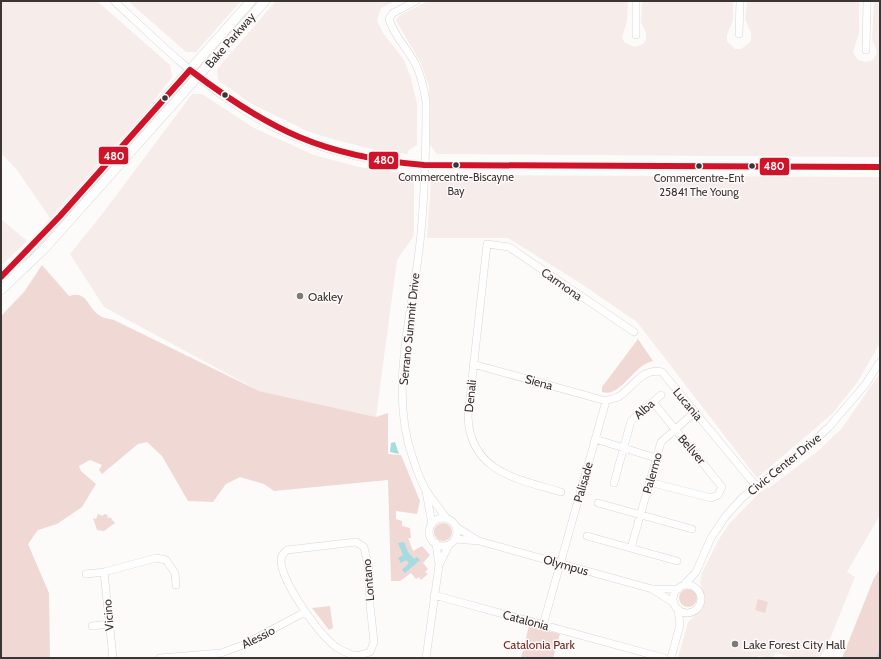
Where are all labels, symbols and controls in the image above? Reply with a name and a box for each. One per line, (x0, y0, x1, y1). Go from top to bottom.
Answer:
street label: Bake Parkway (202, 9, 258, 71)
unlabelled marker (220, 90, 230, 100)
unlabelled marker (160, 93, 170, 103)
line badge: 480 (98, 146, 129, 165)
text: 480 (103, 149, 125, 163)
line badge: 480 (368, 151, 399, 170)
text: 480 (373, 153, 395, 167)
line badge: 480 (759, 157, 790, 176)
text: 480 (763, 159, 785, 173)
marker: Commercentre-Biscayne Bay (451, 160, 461, 170)
marker: Commercentre-Ent 25841 The Young (694, 161, 704, 171)
unlabelled marker (747, 161, 757, 171)
place label: Commercentre-Biscayne Bay (398, 170, 514, 198)
place label: Commercentre-Ent 25841 The Young (654, 171, 745, 199)
street label: Carmona (539, 265, 586, 304)
street label: Serrano Summit Drive (396, 272, 422, 386)
place label: Oakley (308, 289, 343, 304)
marker: Oakley (295, 291, 305, 301)
street label: Siena (523, 371, 555, 393)
street label: Denali (461, 379, 479, 413)
street label: Lucania (670, 384, 706, 424)
street label: Alba (631, 396, 658, 422)
street label: Civic Center Drive (744, 430, 824, 498)
street label: Bellver (675, 431, 709, 467)
street label: Palermo (639, 450, 665, 495)
street label: Palisade (570, 460, 596, 504)
street label: Olympus (542, 551, 590, 579)
street label: Lontano (359, 558, 377, 602)
street label: Vicino (99, 598, 117, 631)
street label: Catalonia (501, 607, 551, 633)
street label: Alessio (239, 622, 277, 652)
park label: Catalonia Park (503, 637, 575, 652)
place label: Lake Forest City Hall (743, 637, 846, 652)
marker: Lake Forest City Hall (730, 639, 740, 649)

